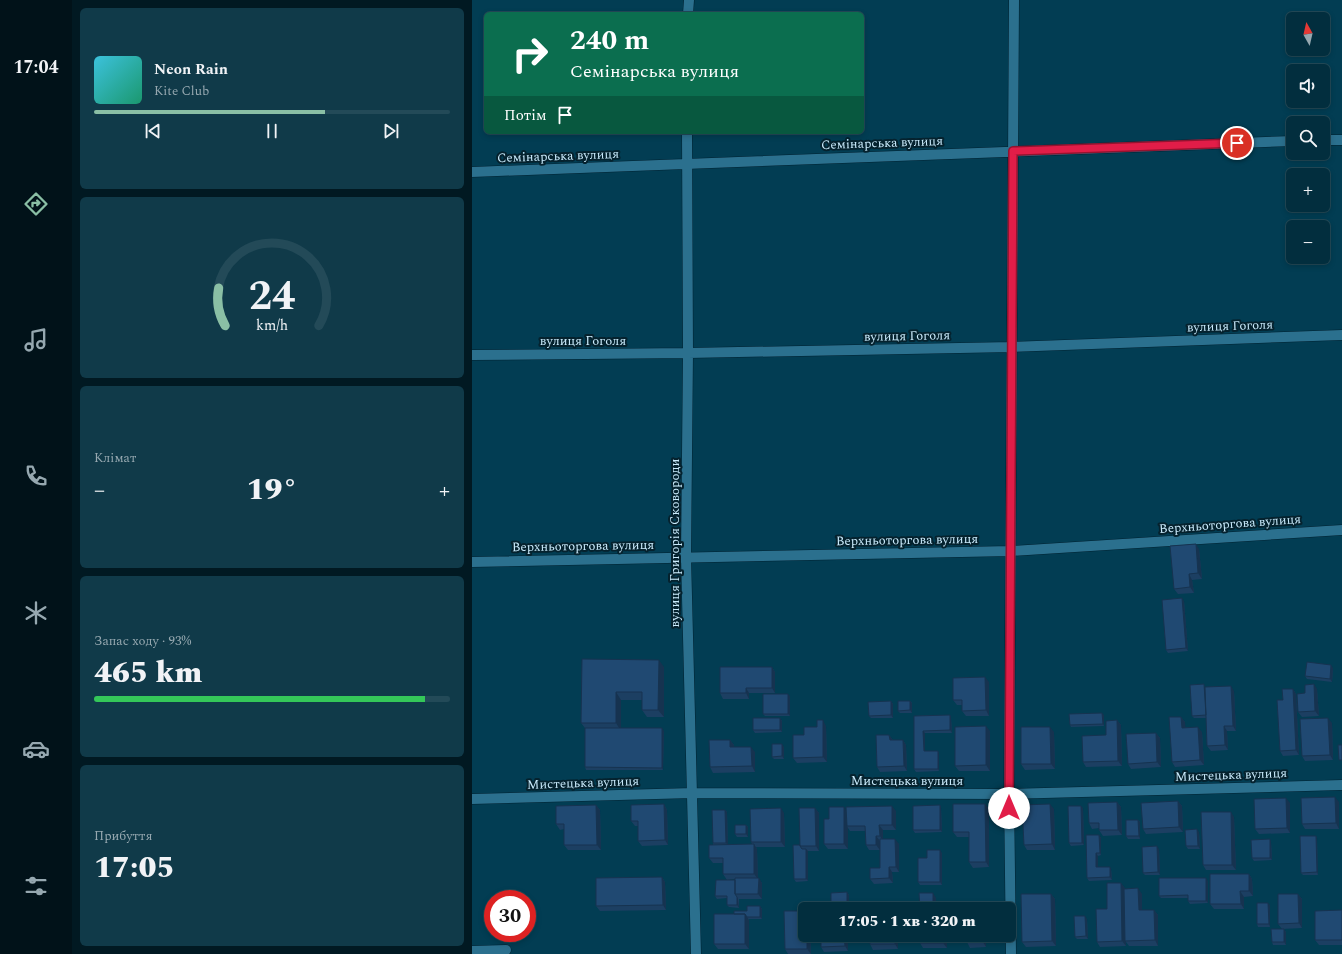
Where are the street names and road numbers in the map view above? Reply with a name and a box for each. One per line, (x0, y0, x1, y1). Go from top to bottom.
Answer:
street label: Семінарська вулиця (821, 131, 943, 155)
street label: Семінарська вулиця (497, 144, 619, 168)
street label: вулиця Гоголя (1186, 314, 1274, 338)
street label: вулиця Гоголя (864, 325, 950, 347)
street label: вулиця Гоголя (540, 331, 626, 351)
street label: вулиця Григорія Сковороди (665, 458, 685, 627)
street label: Верхньоторгова вулиця (1158, 509, 1302, 539)
street label: Верхньоторгова вулиця (836, 529, 978, 551)
street label: Верхньоторгова вулиця (512, 535, 654, 557)
street label: Мистецька вулиця (1175, 763, 1287, 787)
street label: Мистецька вулиця (527, 771, 639, 795)
street label: Мистецька вулиця (851, 771, 963, 791)

